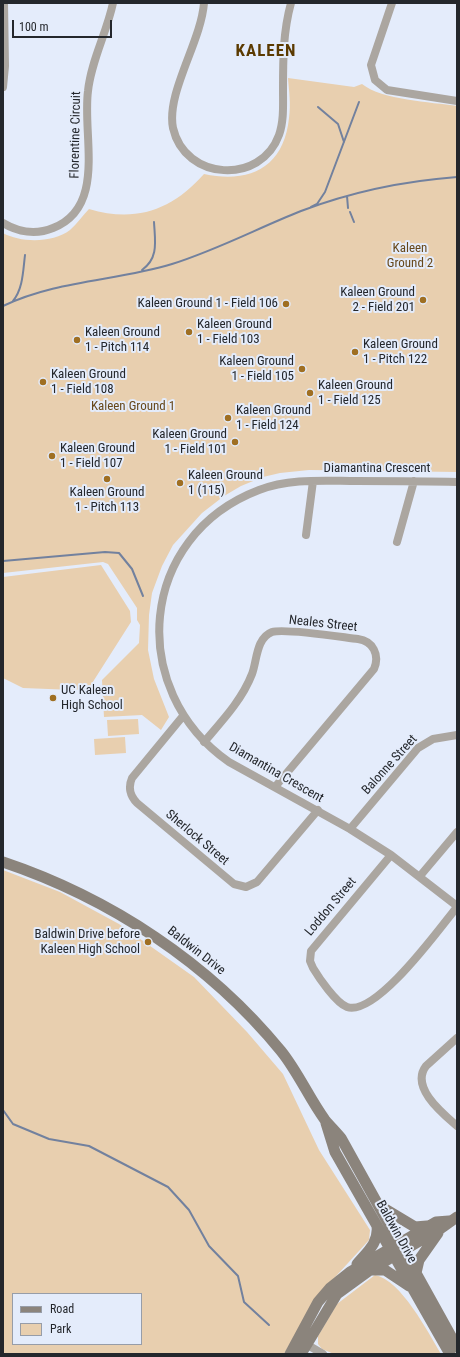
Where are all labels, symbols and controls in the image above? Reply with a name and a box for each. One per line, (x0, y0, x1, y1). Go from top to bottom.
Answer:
scale bar (14, 12, 114, 38)
text: 100 m (19, 20, 49, 34)
district label: KALEEN (236, 42, 296, 62)
street label: Florentine Circuit (67, 91, 85, 179)
park label: Kaleen Ground 2 (387, 241, 433, 272)
place label: Kaleen Ground 2 - Field 201 (340, 285, 415, 316)
marker: Kaleen Ground 2 - Field 201 (418, 295, 428, 305)
place label: Kaleen Ground 1 - Field 106 (138, 296, 278, 312)
marker: Kaleen Ground 1 - Field 106 (281, 299, 291, 309)
place label: Kaleen Ground 1 - Field 103 (197, 317, 272, 348)
place label: Kaleen Ground 1 - Pitch 114 (85, 325, 160, 356)
marker: Kaleen Ground 1 - Field 103 (184, 327, 194, 337)
marker: Kaleen Ground 1 - Pitch 114 (72, 335, 82, 345)
place label: Kaleen Ground 1 - Pitch 122 (363, 337, 438, 368)
marker: Kaleen Ground 1 - Pitch 122 (350, 347, 360, 357)
place label: Kaleen Ground 1 - Field 105 (219, 354, 294, 385)
marker: Kaleen Ground 1 - Field 105 (297, 364, 307, 374)
place label: Kaleen Ground 1 - Field 108 (51, 367, 126, 398)
marker: Kaleen Ground 1 - Field 108 (38, 377, 48, 387)
place label: Kaleen Ground 1 - Field 125 (318, 378, 393, 409)
marker: Kaleen Ground 1 - Field 125 (305, 388, 315, 398)
park label: Kaleen Ground 1 (91, 399, 175, 415)
place label: Kaleen Ground 1 - Field 124 (236, 403, 311, 434)
marker: Kaleen Ground 1 - Field 124 (223, 413, 233, 423)
place label: Kaleen Ground 1 - Field 101 (152, 427, 227, 458)
marker: Kaleen Ground 1 - Field 101 (230, 437, 240, 447)
place label: Kaleen Ground 1 - Field 107 (60, 441, 135, 472)
marker: Kaleen Ground 1 - Field 107 (47, 451, 57, 461)
street label: Diamantina Crescent (324, 461, 430, 477)
place label: Kaleen Ground 1 (115) (188, 468, 263, 499)
marker: Kaleen Ground 1 - Pitch 113 (102, 474, 112, 484)
marker: Kaleen Ground 1 (115) (175, 478, 185, 488)
place label: Kaleen Ground 1 - Pitch 113 (70, 485, 144, 516)
street label: Neales Street (288, 613, 358, 635)
place label: UC Kaleen High School (61, 683, 123, 714)
marker: UC Kaleen High School (48, 693, 58, 703)
street label: Balonne Street (359, 732, 421, 798)
street label: Diamantina Crescent (226, 740, 326, 806)
street label: Sherlock Street (162, 807, 232, 869)
street label: Loddon Street (302, 874, 360, 940)
street label: Baldwin Drive (164, 923, 228, 979)
place label: Baldwin Drive before Kaleen High School (35, 927, 140, 958)
marker: Baldwin Drive before Kaleen High School (143, 937, 153, 947)
street label: Baldwin Drive (372, 1198, 420, 1266)
legend (12, 1293, 142, 1345)
text: Road (50, 1302, 74, 1316)
text: Park (50, 1322, 71, 1336)

